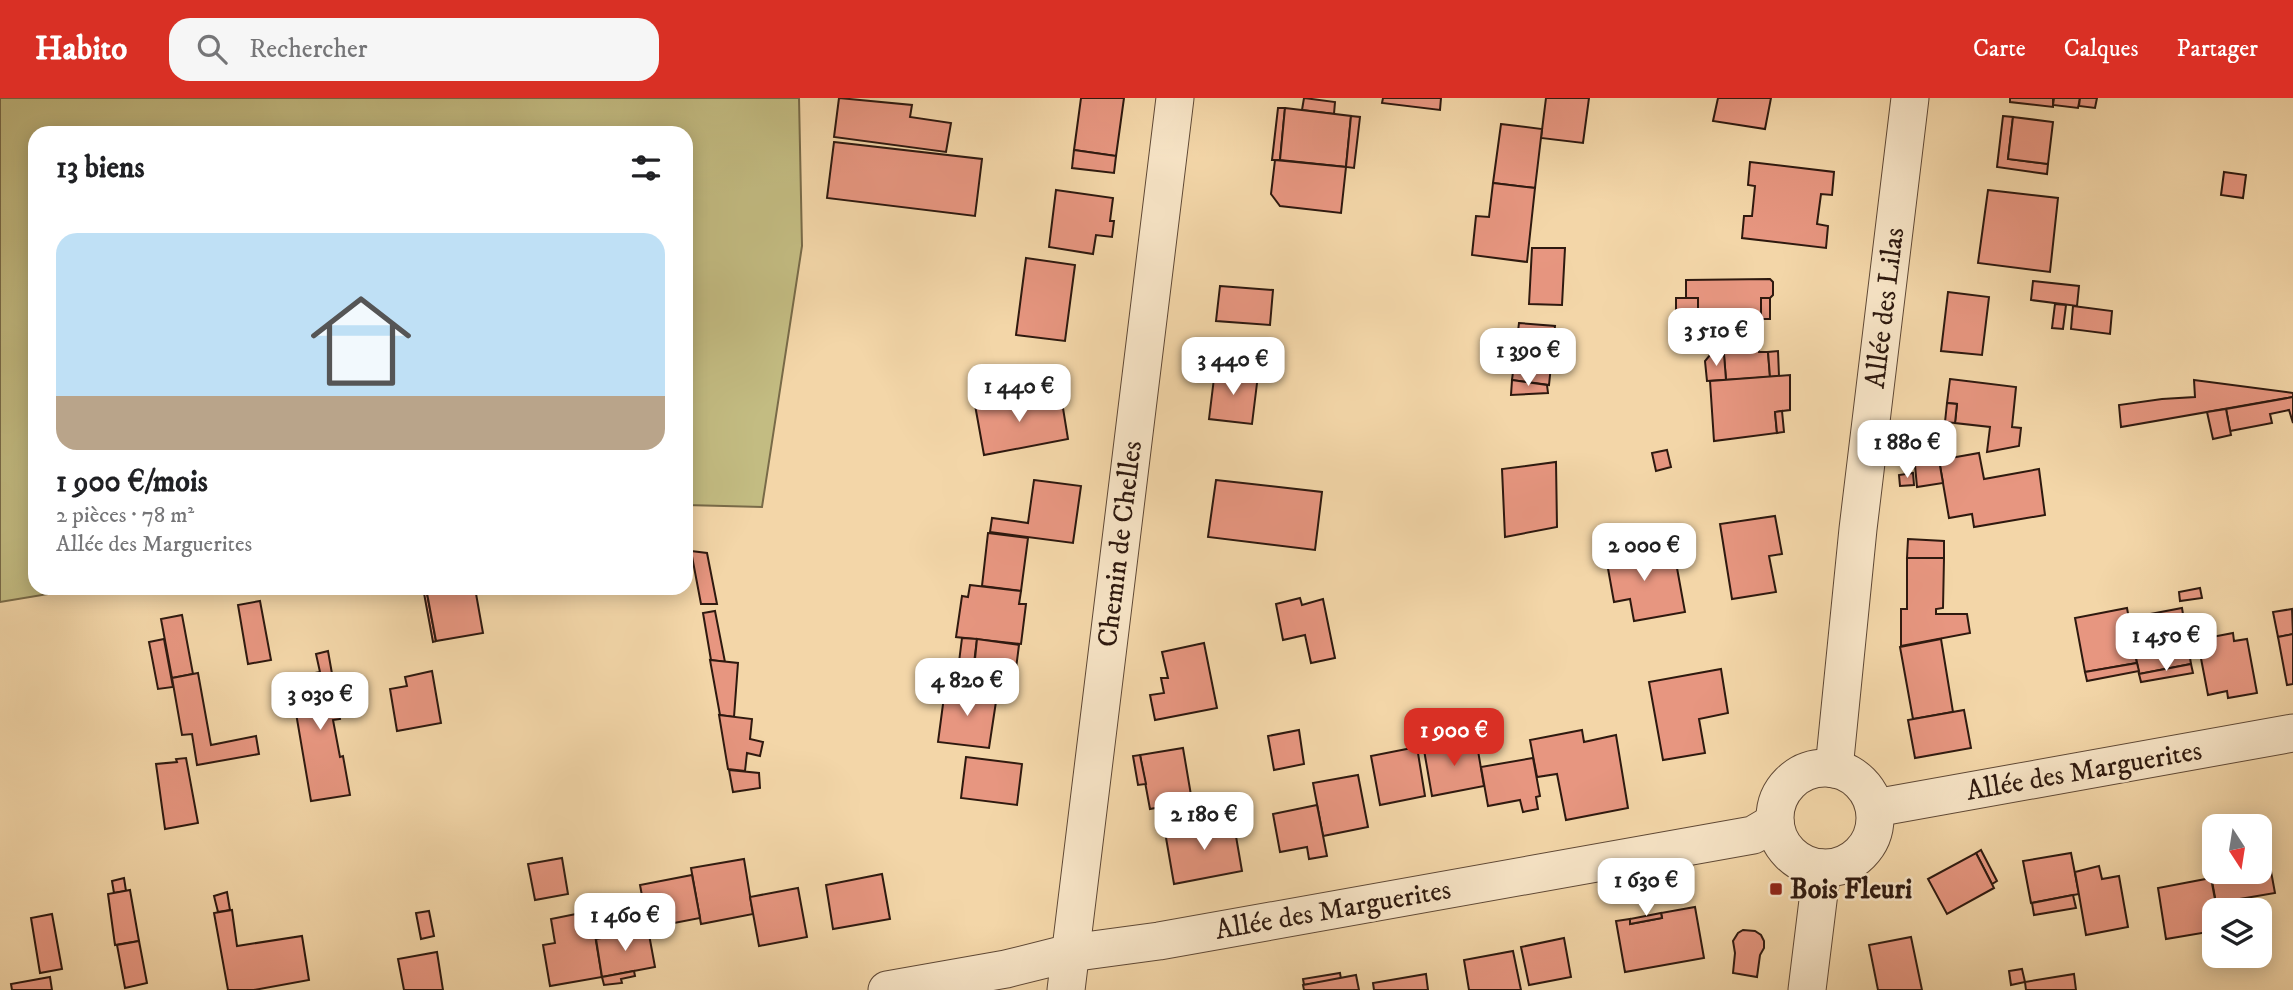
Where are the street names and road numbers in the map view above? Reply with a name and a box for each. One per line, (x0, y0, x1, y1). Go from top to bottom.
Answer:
street label: Allée des Lilas (1858, 226, 1912, 390)
street label: Chemin de Chelles (1090, 439, 1150, 649)
street label: Allée des Marguerites (1963, 733, 2205, 809)
street label: Allée des Marguerites (1212, 872, 1454, 948)

